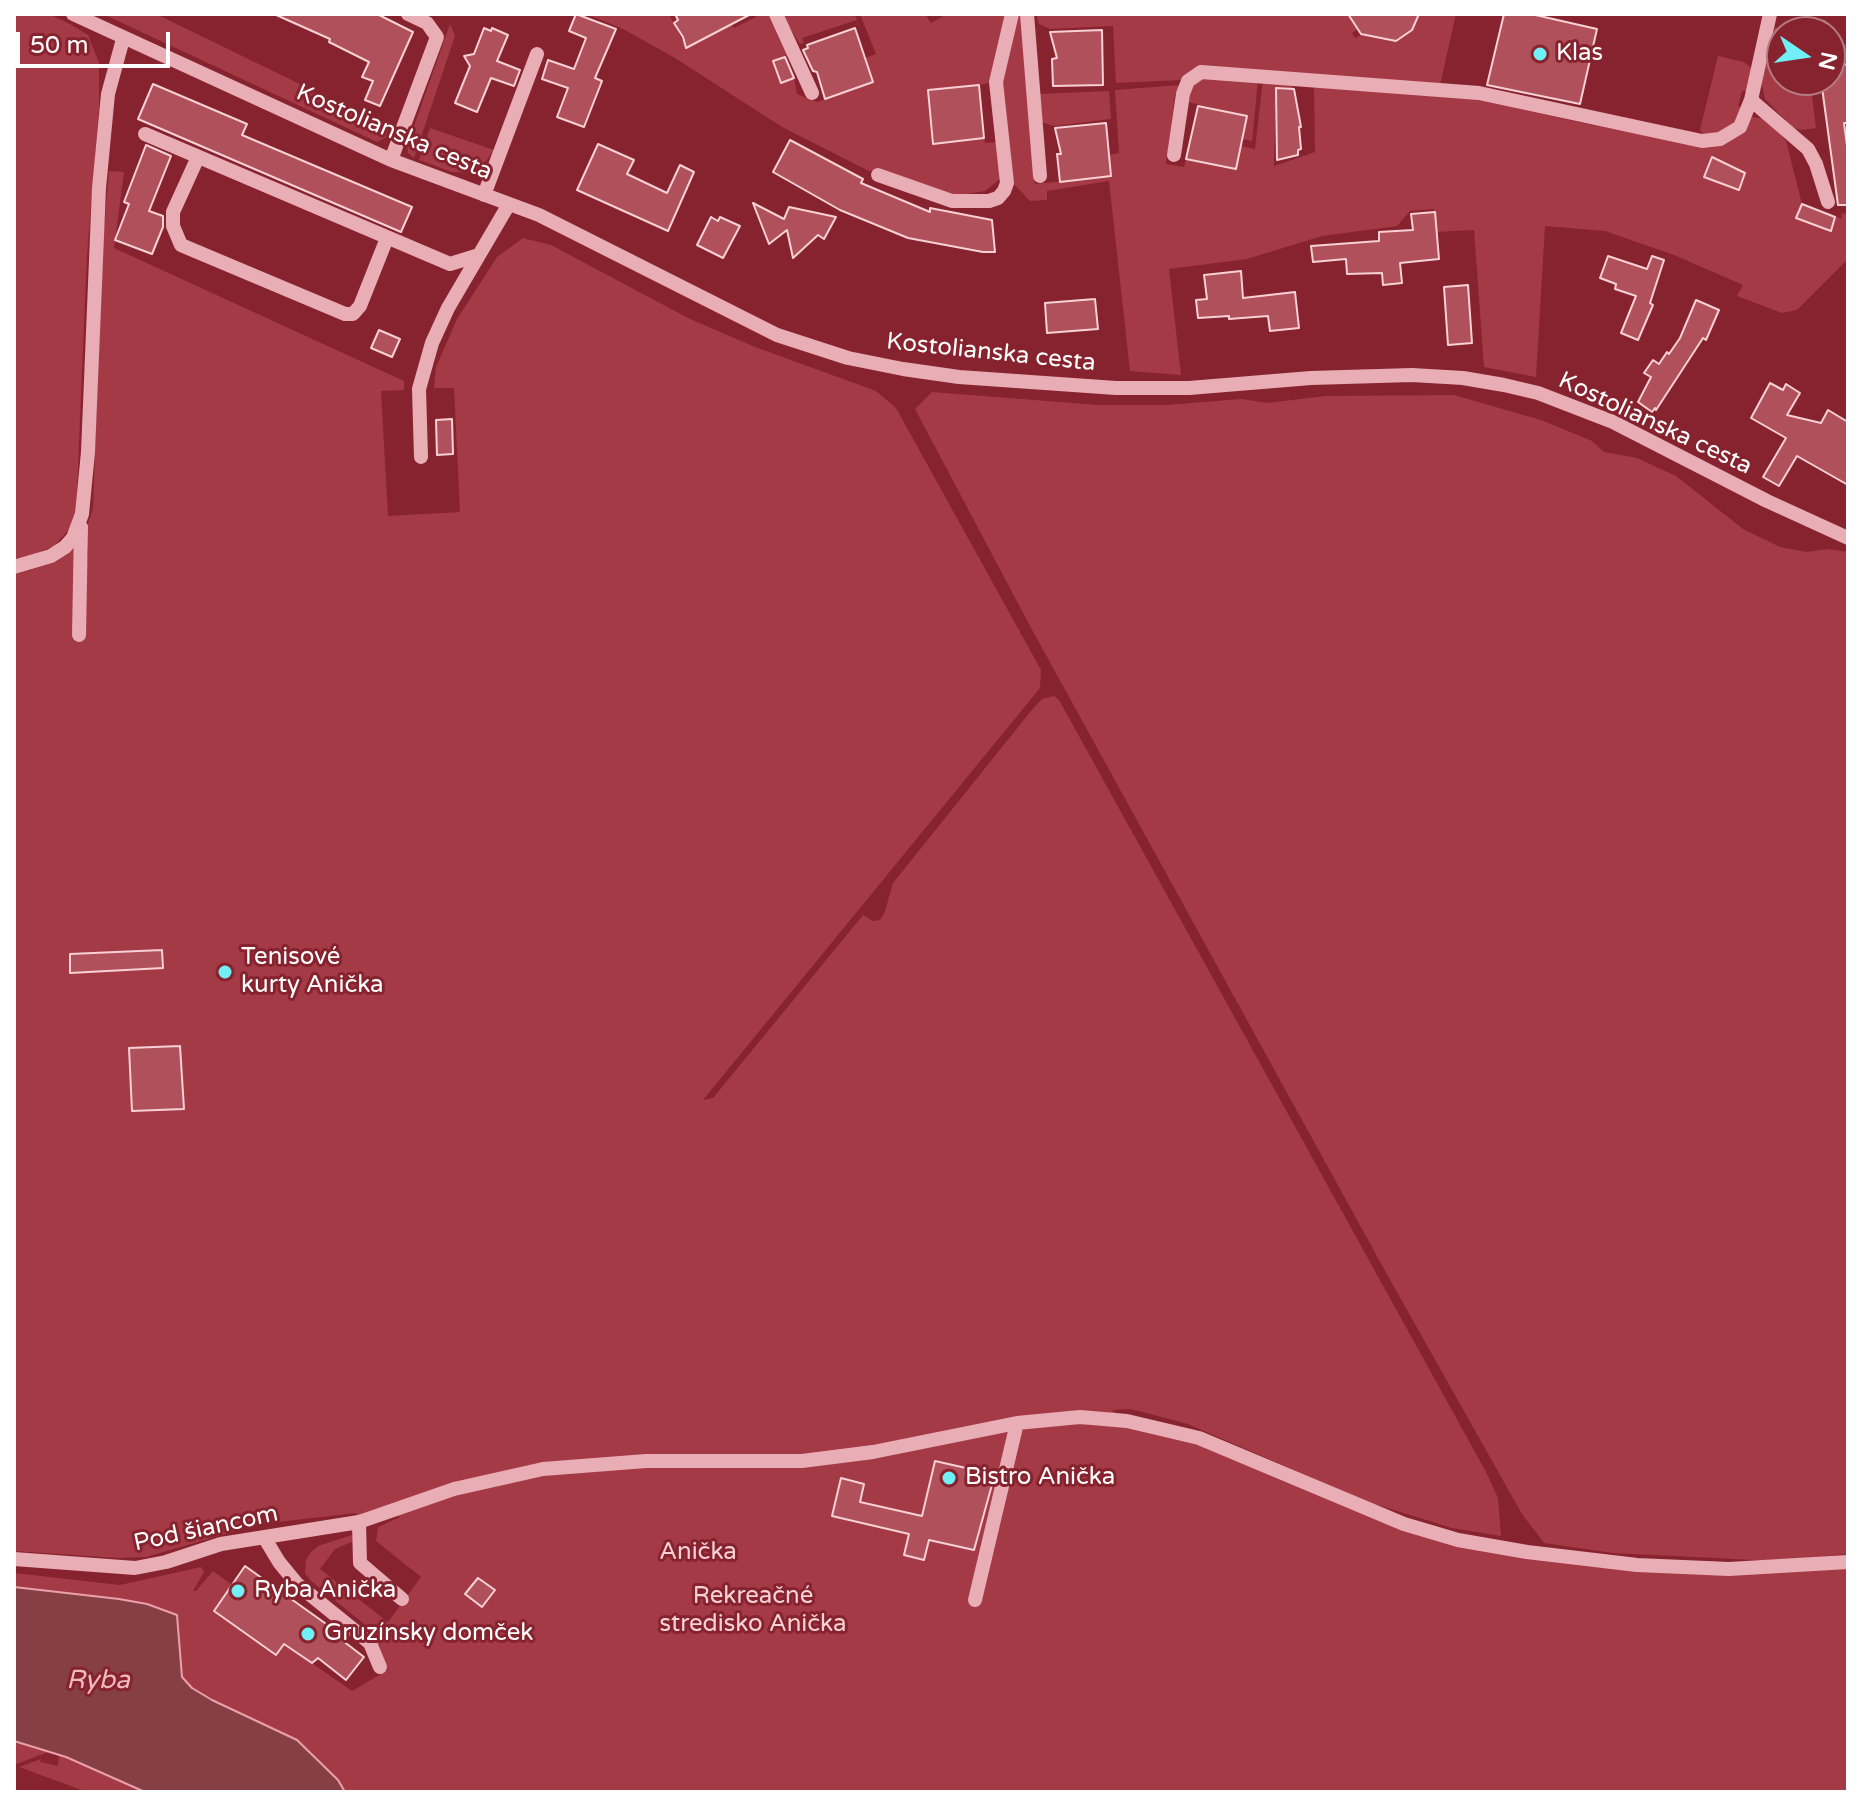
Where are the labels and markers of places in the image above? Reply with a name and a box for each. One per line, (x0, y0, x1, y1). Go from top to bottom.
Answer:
place label: Klas (1556, 40, 1603, 68)
marker: Klas (1531, 45, 1549, 63)
place label: Tenisové kurty Anička (241, 944, 384, 1000)
marker: Tenisové kurty Anička (216, 963, 234, 981)
place label: Bistro Anička (965, 1464, 1115, 1492)
marker: Bistro Anička (940, 1469, 958, 1487)
place label: Ryba Anička (254, 1577, 396, 1605)
marker: Ryba Anička (229, 1582, 247, 1600)
place label: Gruzínsky domček (324, 1620, 533, 1648)
marker: Gruzínsky domček (299, 1625, 317, 1643)

